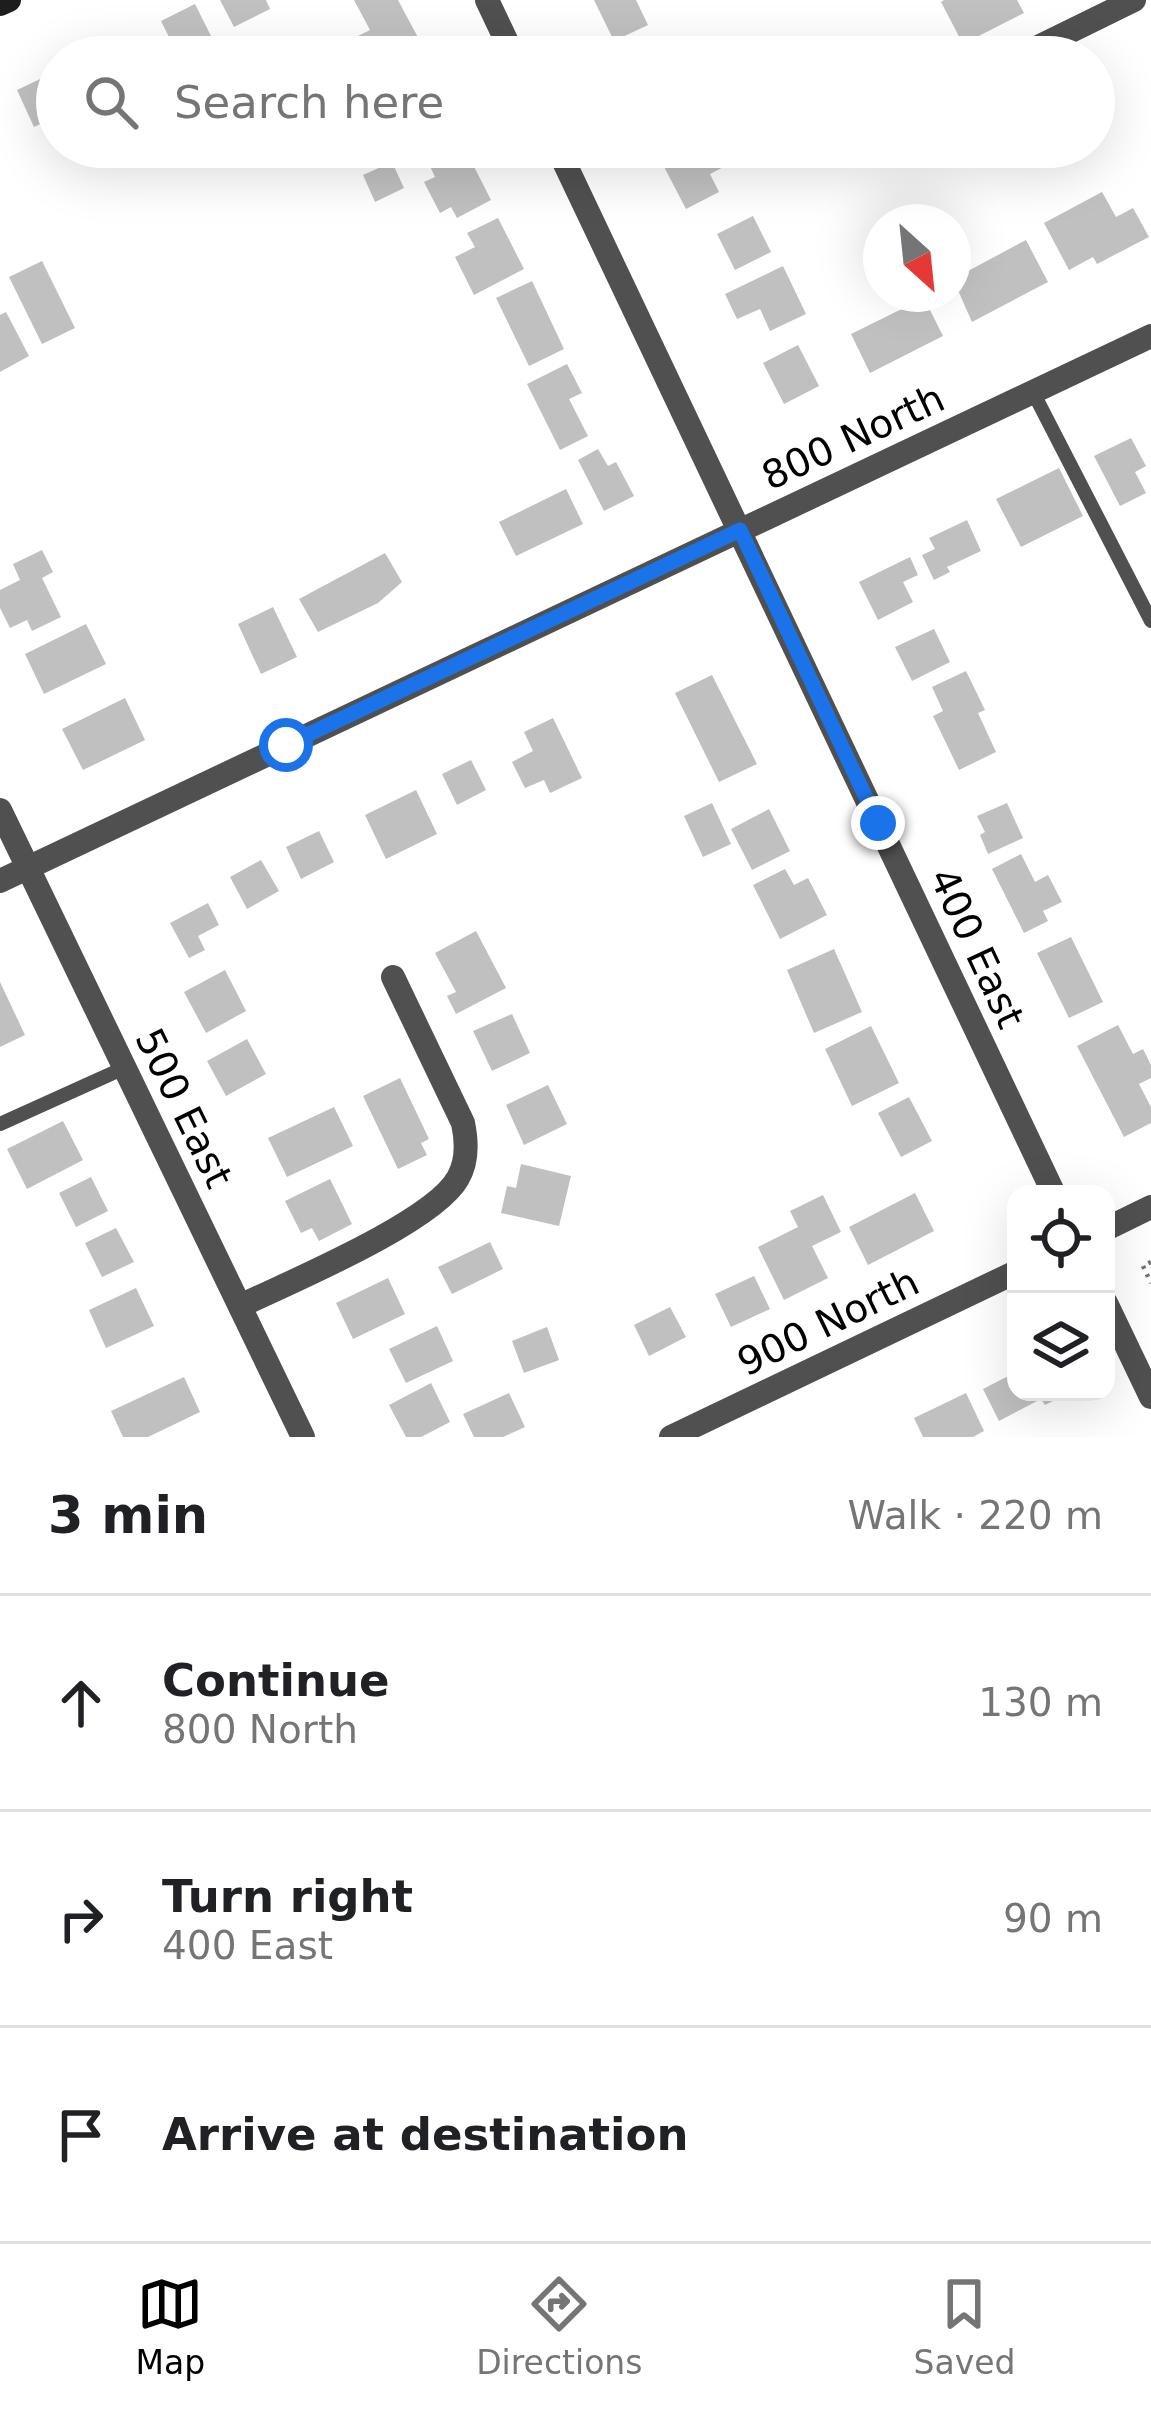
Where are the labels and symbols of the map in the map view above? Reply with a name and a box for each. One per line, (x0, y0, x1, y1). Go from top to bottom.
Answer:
north arrow (863, 204, 971, 312)
street label: 800 North (755, 375, 951, 499)
route start (259, 718, 313, 772)
route end (851, 796, 905, 850)
street label: 400 East (920, 861, 1034, 1035)
street label: 500 East (126, 1021, 242, 1195)
street label: 900 North (730, 1259, 926, 1385)

